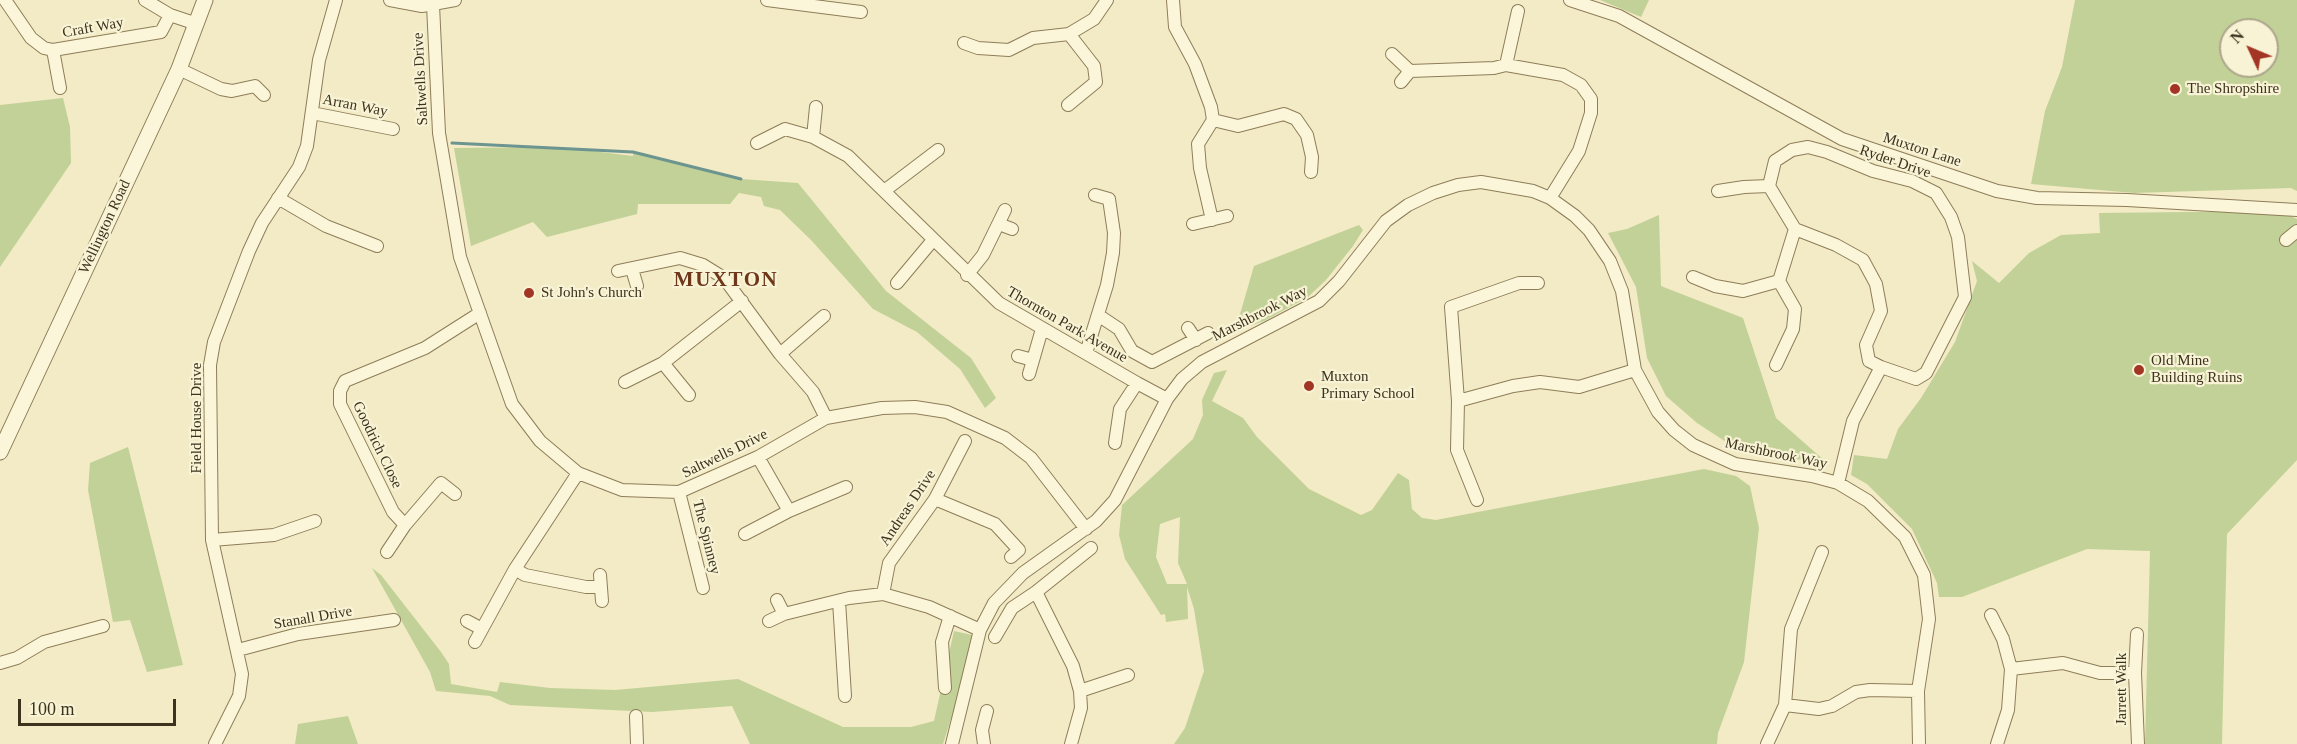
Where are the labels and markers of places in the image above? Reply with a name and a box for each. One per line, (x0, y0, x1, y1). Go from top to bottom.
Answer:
place label: The Shropshire (2187, 80, 2279, 98)
marker: The Shropshire (2168, 82, 2182, 96)
place label: St John's Church (541, 284, 642, 302)
marker: St John's Church (522, 286, 536, 300)
place label: Old Mine Building Ruins (2151, 352, 2242, 387)
marker: Old Mine Building Ruins (2132, 363, 2146, 377)
place label: Muxton Primary School (1321, 368, 1415, 403)
marker: Muxton Primary School (1302, 379, 1316, 393)

